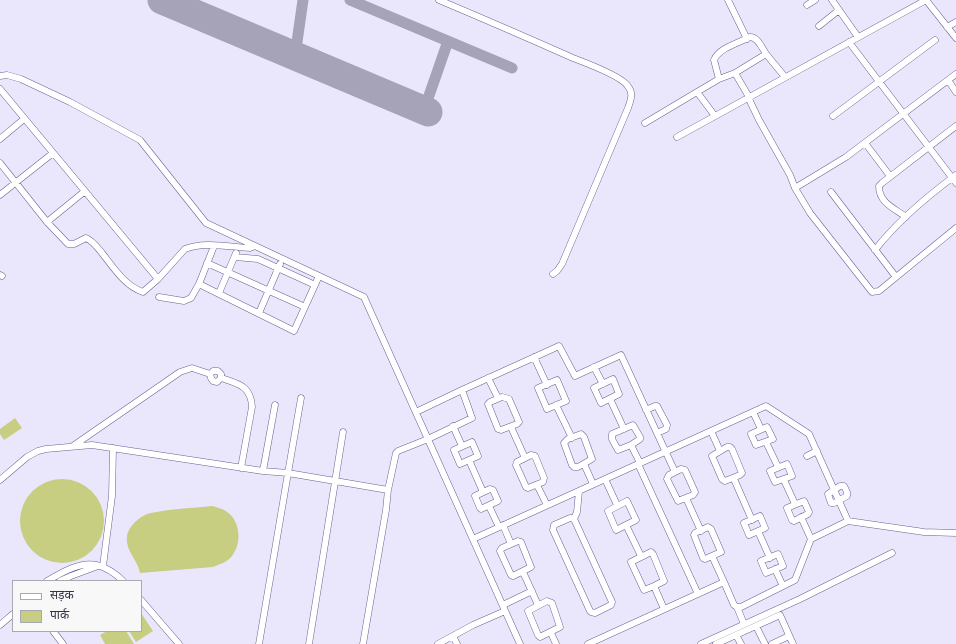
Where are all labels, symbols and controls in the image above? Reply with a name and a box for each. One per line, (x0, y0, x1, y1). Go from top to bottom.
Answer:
legend (12, 580, 142, 632)
text: सड़क (50, 588, 74, 602)
text: पार्क (50, 608, 69, 622)

